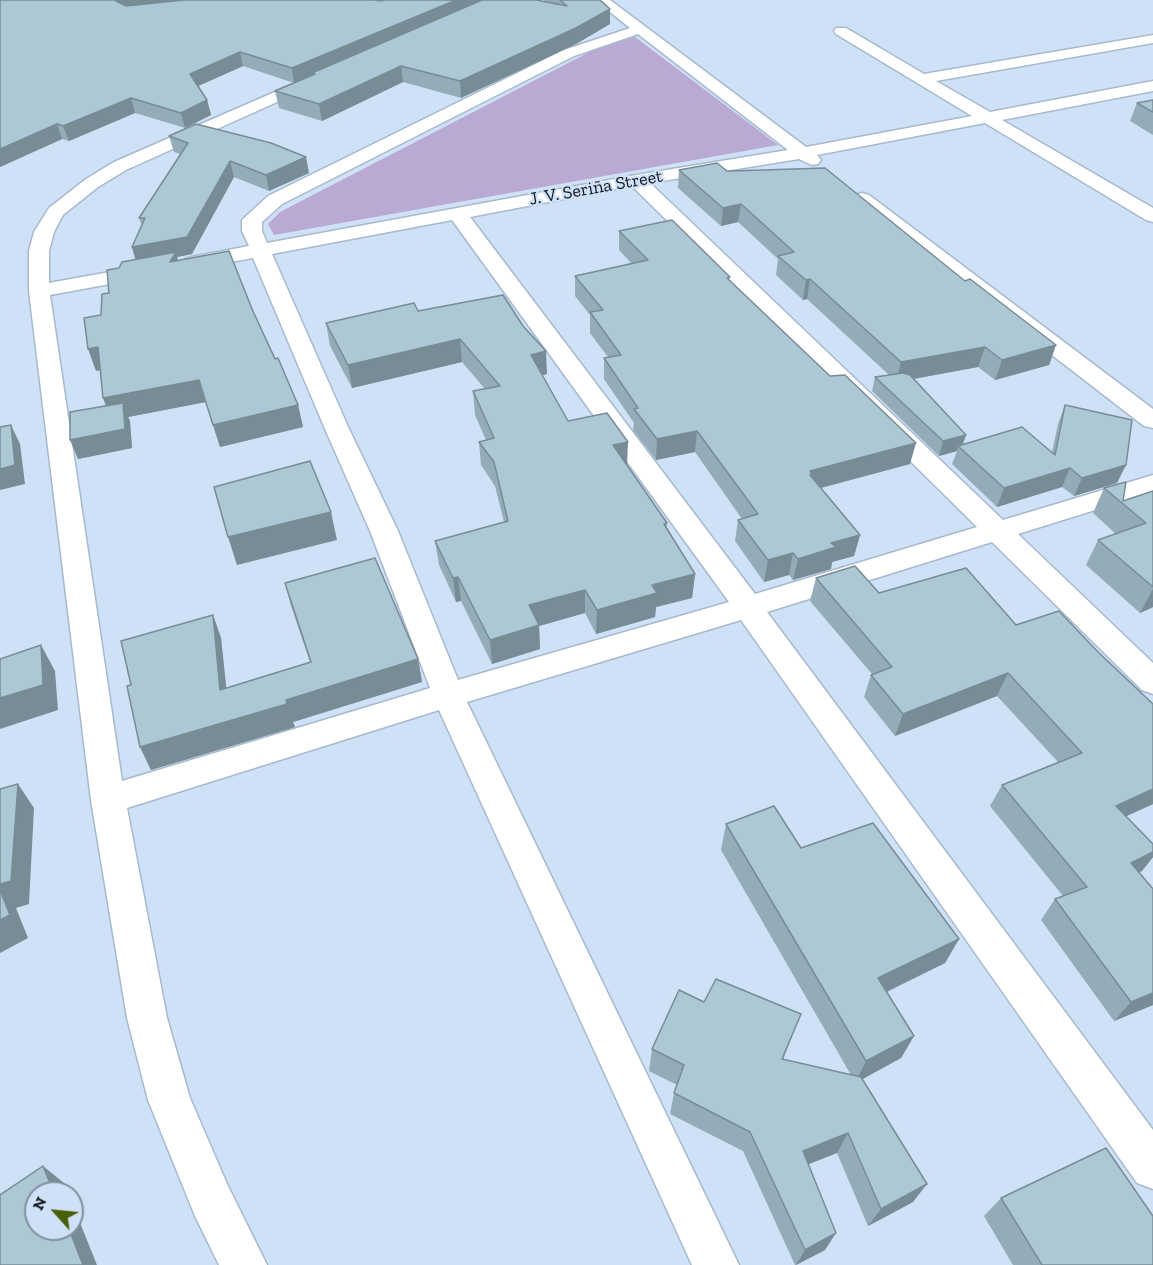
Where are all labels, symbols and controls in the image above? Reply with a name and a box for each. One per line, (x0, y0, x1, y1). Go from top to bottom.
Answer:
street label: J. V. Seriña Street (528, 166, 664, 210)
north arrow (24, 1181, 84, 1241)
text: N (28, 1194, 51, 1213)

